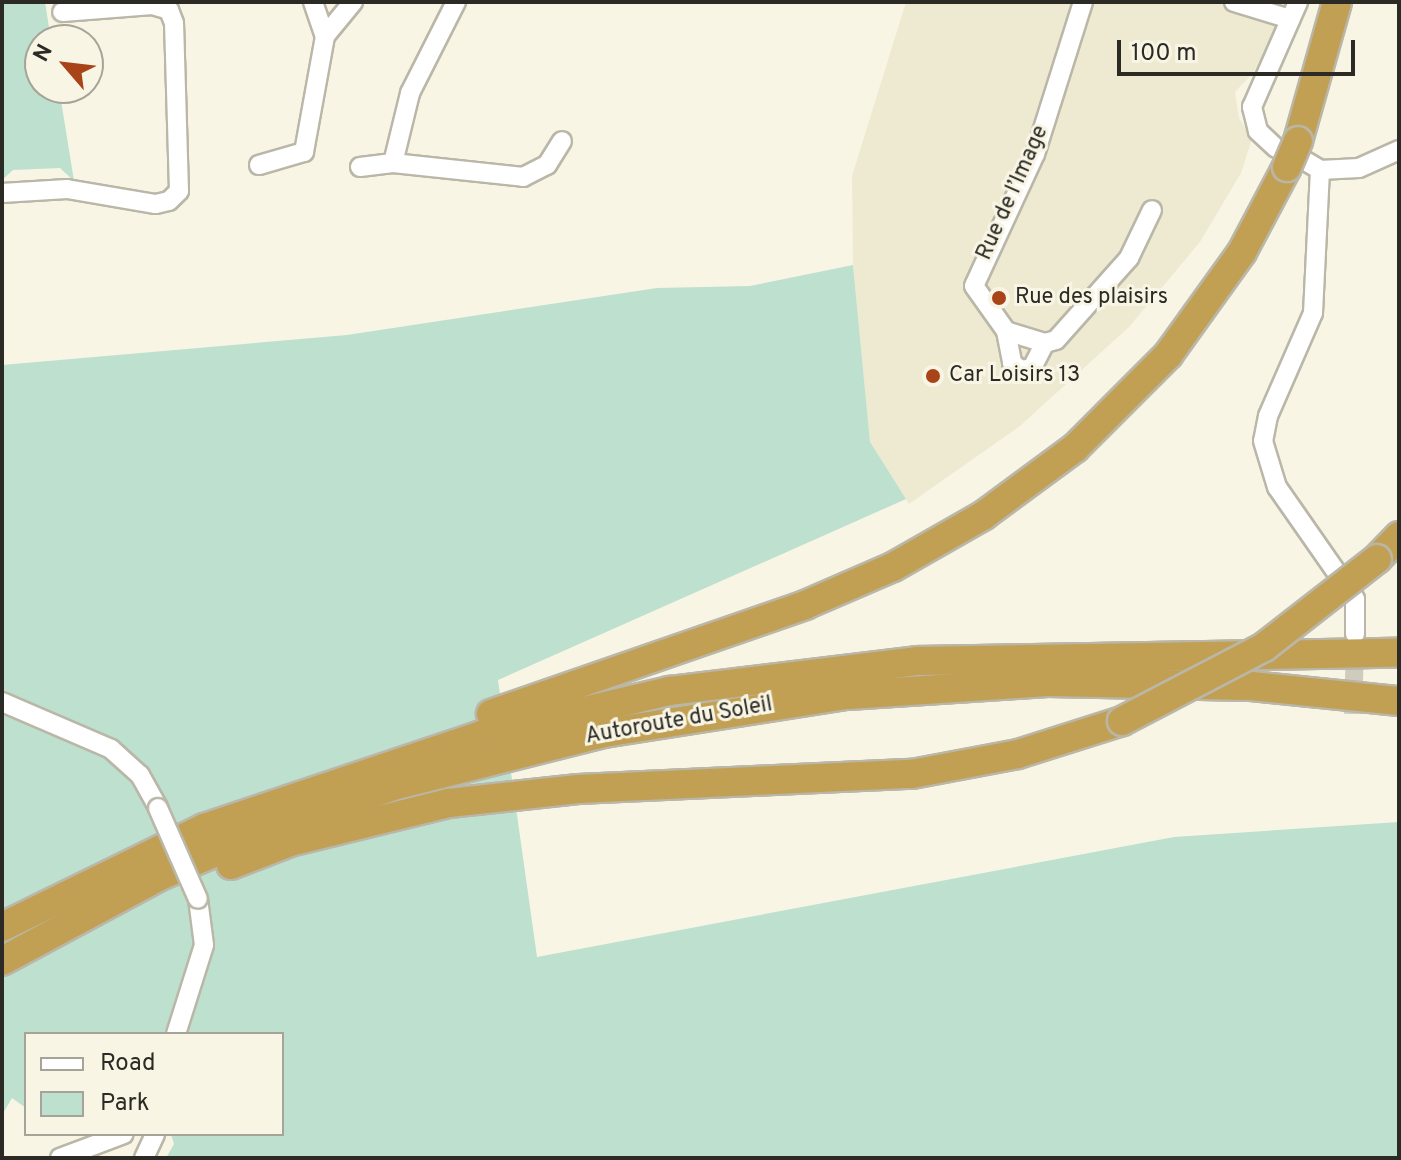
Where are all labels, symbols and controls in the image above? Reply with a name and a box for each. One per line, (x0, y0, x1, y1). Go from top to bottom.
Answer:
north arrow (24, 24, 104, 104)
scale bar (1121, 24, 1359, 74)
text: 100 m (1131, 39, 1197, 69)
text: N (29, 40, 60, 67)
street label: Rue de l’Image (972, 122, 1054, 264)
place label: Rue des plaisirs (1015, 285, 1168, 311)
marker: Rue des plaisirs (990, 289, 1008, 307)
place label: Car Loisirs 13 (949, 363, 1080, 389)
marker: Car Loisirs 13 (924, 367, 942, 385)
street label: Autoroute du Soleil (584, 692, 774, 750)
legend (24, 1032, 284, 1136)
text: Road (100, 1049, 156, 1079)
text: Park (100, 1089, 150, 1119)

